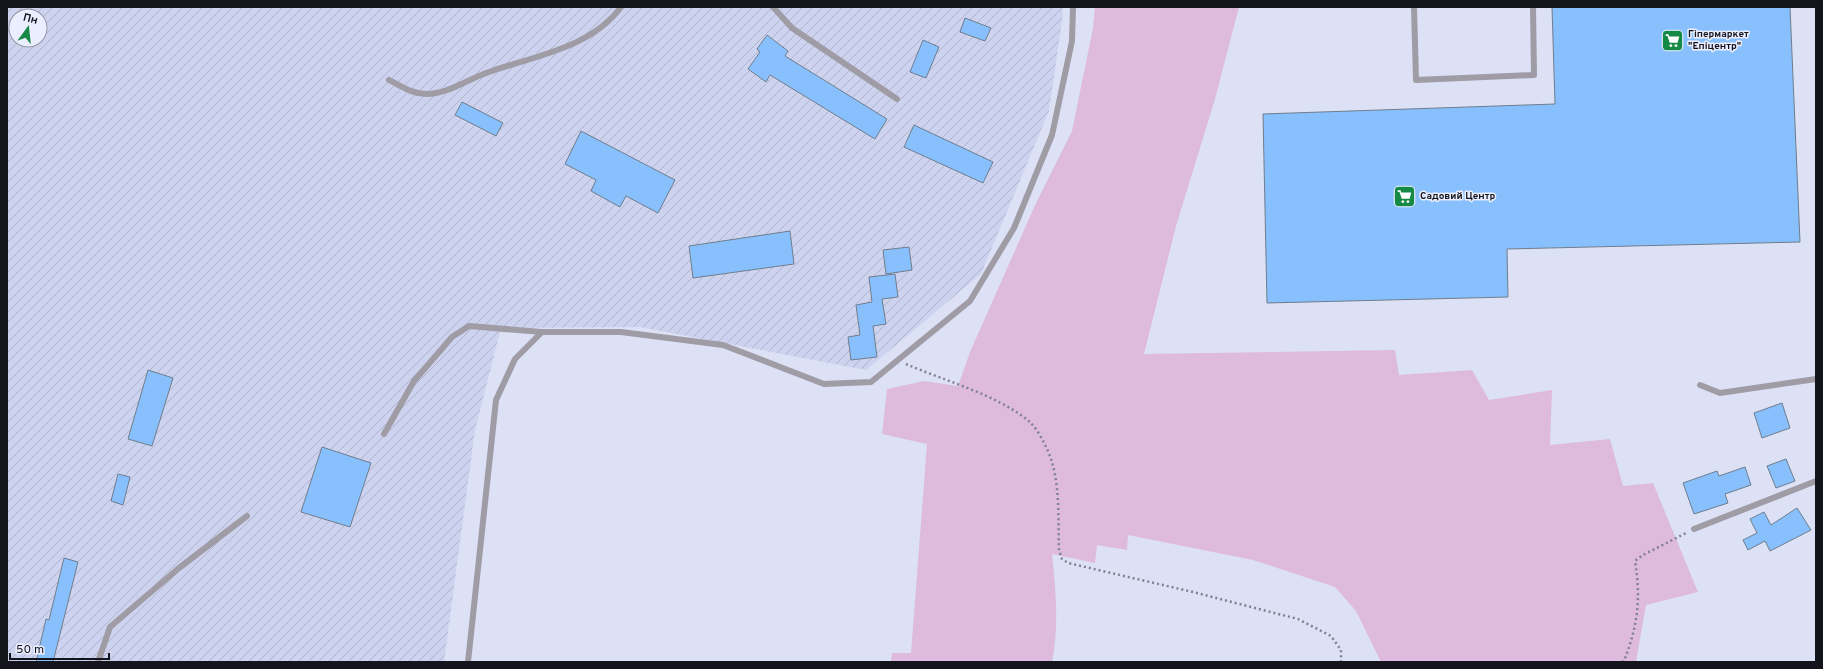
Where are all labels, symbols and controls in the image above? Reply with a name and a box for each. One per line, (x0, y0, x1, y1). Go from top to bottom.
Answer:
north arrow (8, 8, 48, 48)
text: Пн (21, 11, 39, 28)
supermarket icon: Гіпермаркет "Епіцентр" (1659, 27, 1685, 53)
place label: Гіпермаркет "Епіцентр" (1688, 28, 1749, 53)
supermarket icon: Садовий Центр (1392, 183, 1418, 209)
place label: Садовий Центр (1420, 190, 1495, 203)
scale bar (10, 635, 109, 661)
text: 50 m (16, 642, 44, 658)

